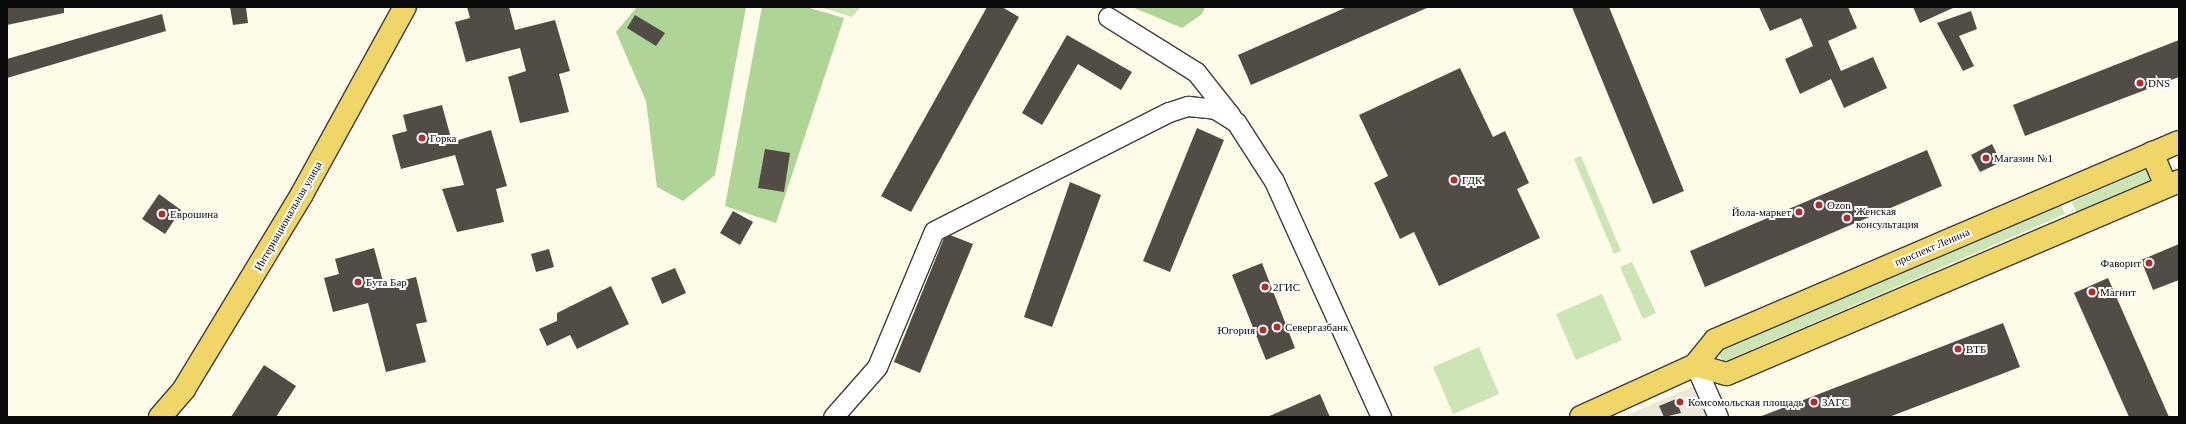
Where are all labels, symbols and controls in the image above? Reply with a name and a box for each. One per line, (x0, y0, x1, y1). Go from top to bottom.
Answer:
place label: DNS (2148, 76, 2170, 90)
marker: DNS (2135, 78, 2145, 88)
place label: Горка (430, 131, 456, 145)
marker: Горка (417, 133, 427, 143)
place label: Магазин №1 (1994, 151, 2053, 165)
marker: Магазин №1 (1981, 153, 1991, 163)
street label: Интернациональная улица (251, 159, 325, 273)
place label: ГДК (1462, 173, 1482, 187)
marker: ГДК (1449, 175, 1459, 185)
place label: Ozon (1827, 198, 1851, 212)
marker: Ozon (1814, 200, 1824, 210)
place label: Йола-маркет (1732, 205, 1791, 219)
place label: Женская консультация (1856, 205, 1919, 231)
place label: Еврошина (170, 207, 218, 221)
marker: Йола-маркет (1794, 207, 1804, 217)
marker: Еврошина (157, 209, 167, 219)
marker: Женская консультация (1841, 212, 1853, 224)
street label: проспект Ленина (1892, 225, 1972, 269)
place label: Фаворит (2101, 256, 2141, 270)
marker: Фаворит (2144, 258, 2154, 268)
place label: Бута Бар (366, 275, 407, 289)
marker: Бута Бар (353, 277, 363, 287)
place label: 2ГИС (1273, 280, 1300, 294)
marker: 2ГИС (1260, 282, 1270, 292)
place label: Магнит (2100, 285, 2136, 299)
marker: Магнит (2087, 287, 2097, 297)
place label: Севергазбанк (1285, 320, 1348, 334)
marker: Севергазбанк (1272, 322, 1282, 332)
place label: Югория (1218, 323, 1255, 337)
marker: Югория (1258, 325, 1268, 335)
place label: ВТБ (1966, 342, 1986, 356)
marker: ВТБ (1953, 344, 1963, 354)
place label: Комсомольская площадь (1688, 395, 1804, 409)
place label: ЗАГС (1822, 395, 1849, 409)
marker: Комсомольская площадь (1675, 397, 1685, 407)
marker: ЗАГС (1809, 397, 1819, 407)

